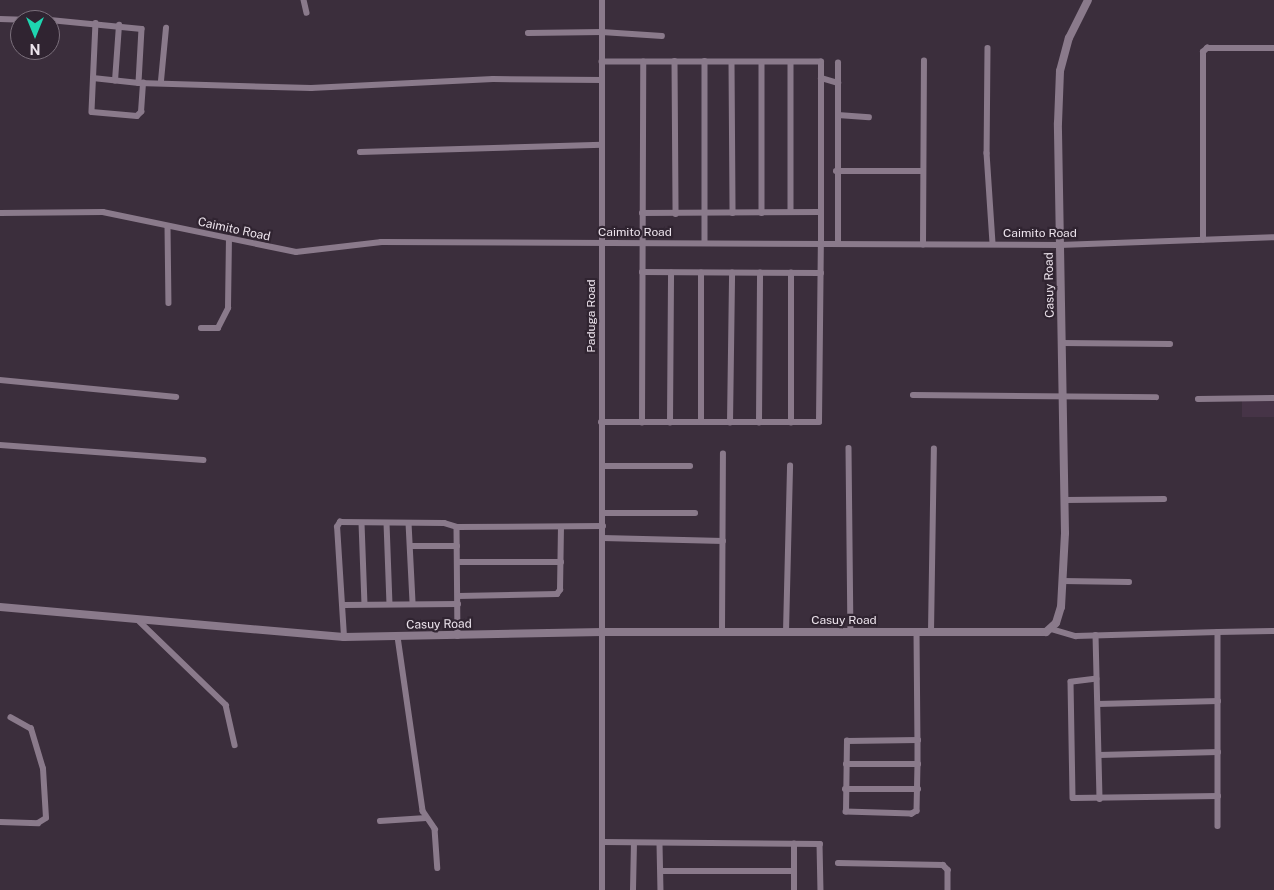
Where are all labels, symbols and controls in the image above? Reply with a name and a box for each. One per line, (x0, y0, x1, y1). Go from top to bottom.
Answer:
north arrow (10, 10, 60, 60)
text: N (30, 41, 40, 57)
street label: Caimito Road (196, 215, 272, 245)
street label: Caimito Road (598, 226, 672, 240)
street label: Caimito Road (1003, 227, 1077, 241)
street label: Casuy Road (1042, 252, 1058, 318)
street label: Paduga Road (585, 279, 599, 353)
street label: Casuy Road (811, 614, 877, 628)
street label: Casuy Road (406, 617, 472, 633)

